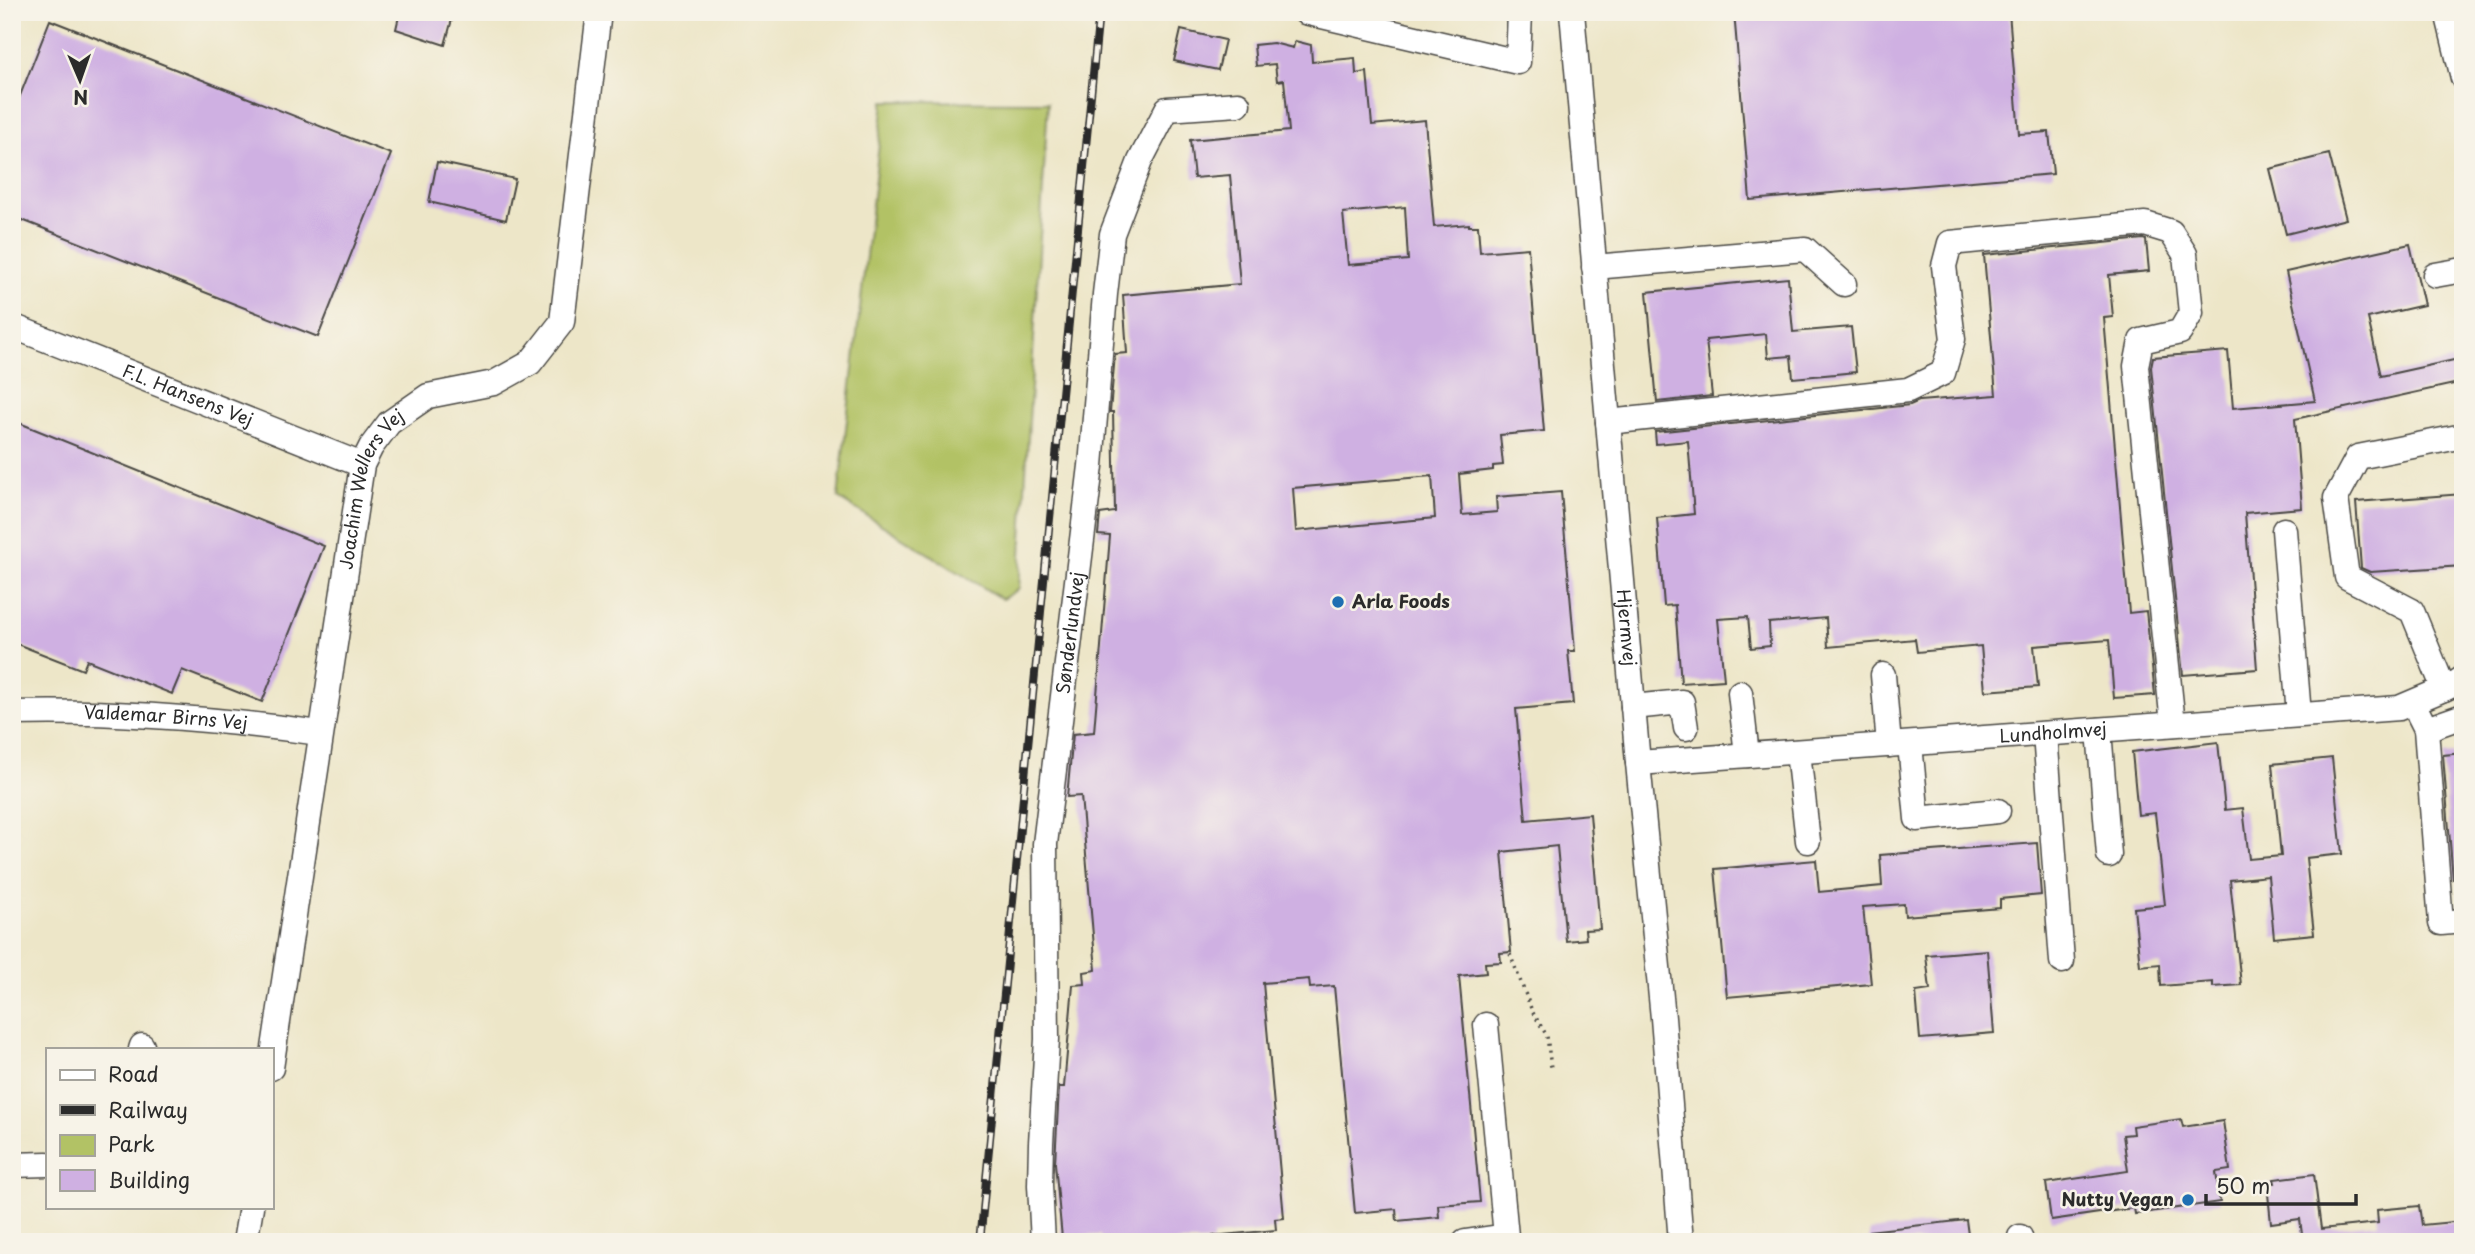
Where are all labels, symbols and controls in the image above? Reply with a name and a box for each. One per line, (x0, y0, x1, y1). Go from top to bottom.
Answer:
north arrow (46, 46, 116, 116)
text: N (73, 84, 89, 112)
street label: F.L. Hansens Vej (119, 356, 258, 432)
street label: Joachim Wellers Vej (331, 402, 409, 571)
street label: Sønderlundvej (1048, 570, 1090, 695)
place label: Arla Foods (1352, 587, 1450, 614)
street label: Hjermvej (1611, 588, 1644, 667)
marker: Arla Foods (1330, 594, 1346, 610)
street label: Valdemar Birns Vej (84, 698, 249, 736)
street label: Lundholmvej (1998, 714, 2107, 749)
legend (46, 1048, 273, 1208)
text: Road (108, 1057, 159, 1089)
text: Railway (108, 1093, 188, 1125)
text: Park (108, 1127, 155, 1159)
text: Building (108, 1163, 190, 1195)
scale bar (2206, 1163, 2356, 1207)
text: 50 m (2216, 1169, 2270, 1201)
place label: Nutty Vegan (2062, 1185, 2174, 1212)
marker: Nutty Vegan (2180, 1192, 2196, 1208)

